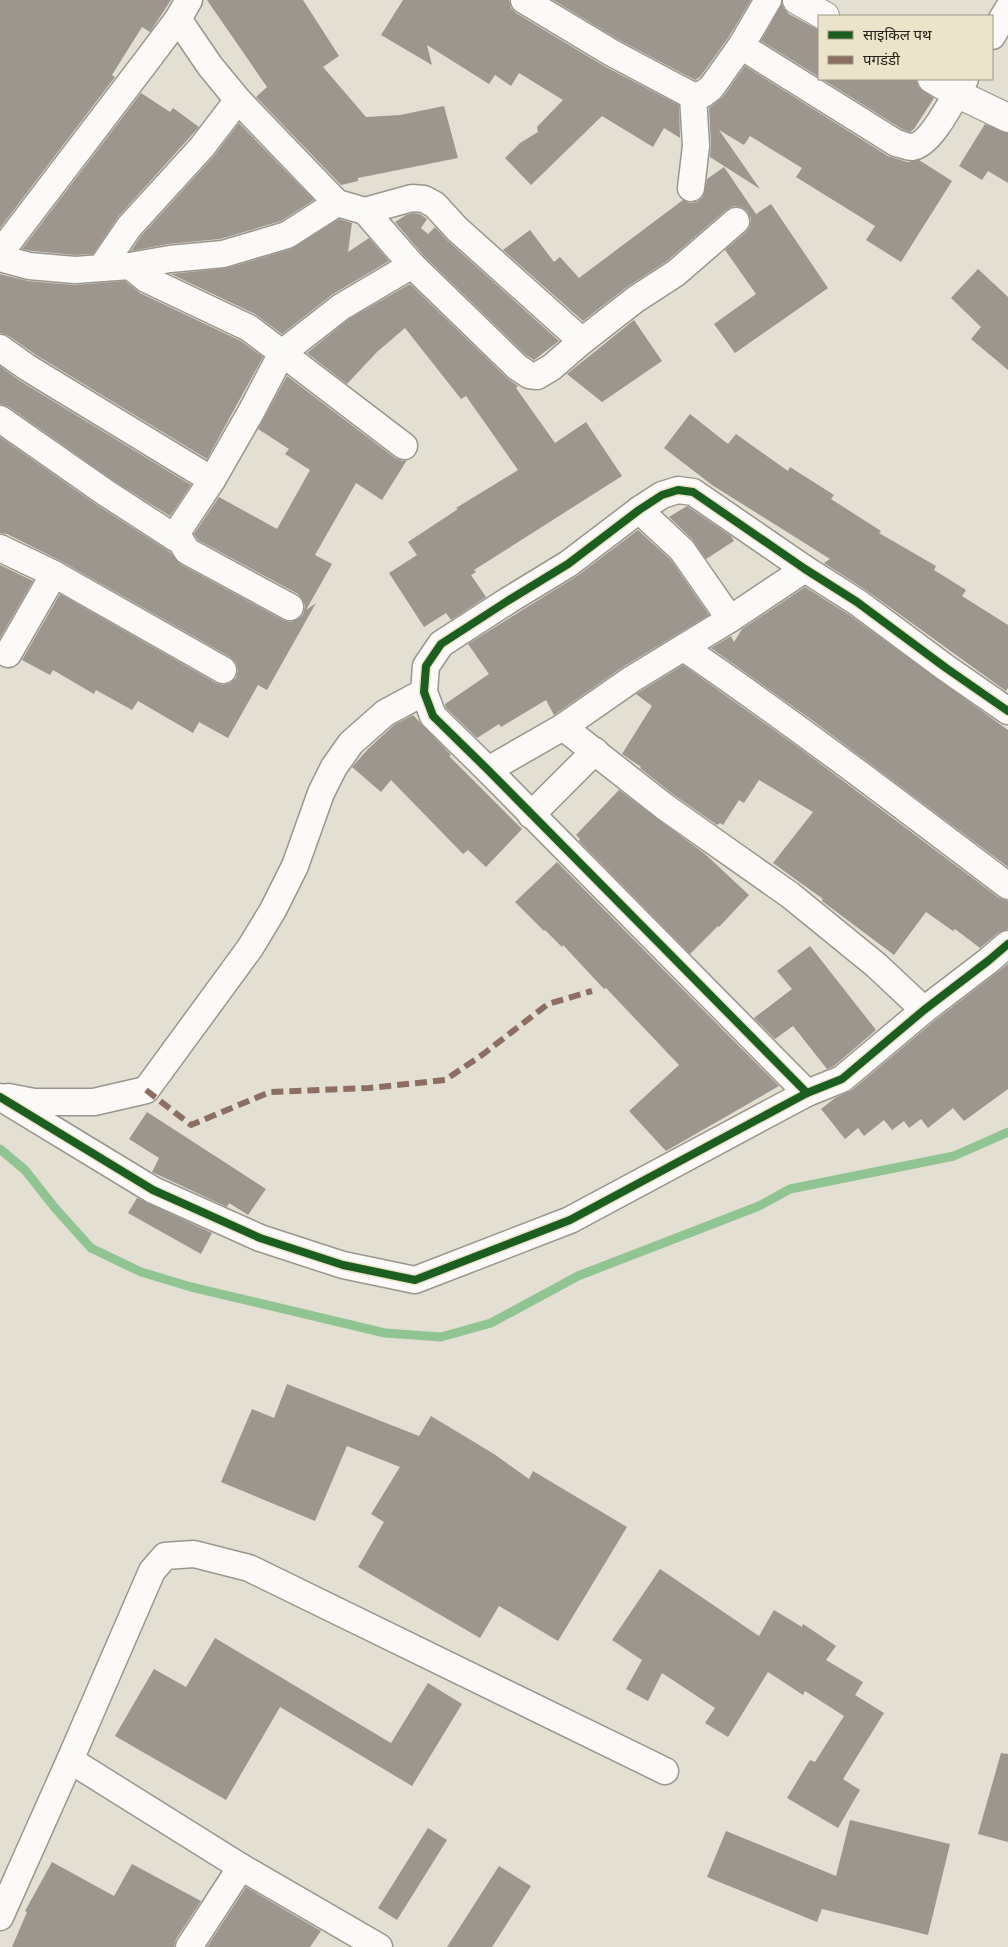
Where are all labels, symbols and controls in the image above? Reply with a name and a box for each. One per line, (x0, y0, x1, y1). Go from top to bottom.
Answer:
legend (818, 15, 993, 80)
text: साइकिल पथ (863, 27, 932, 46)
text: पगडंडी (863, 52, 901, 71)

